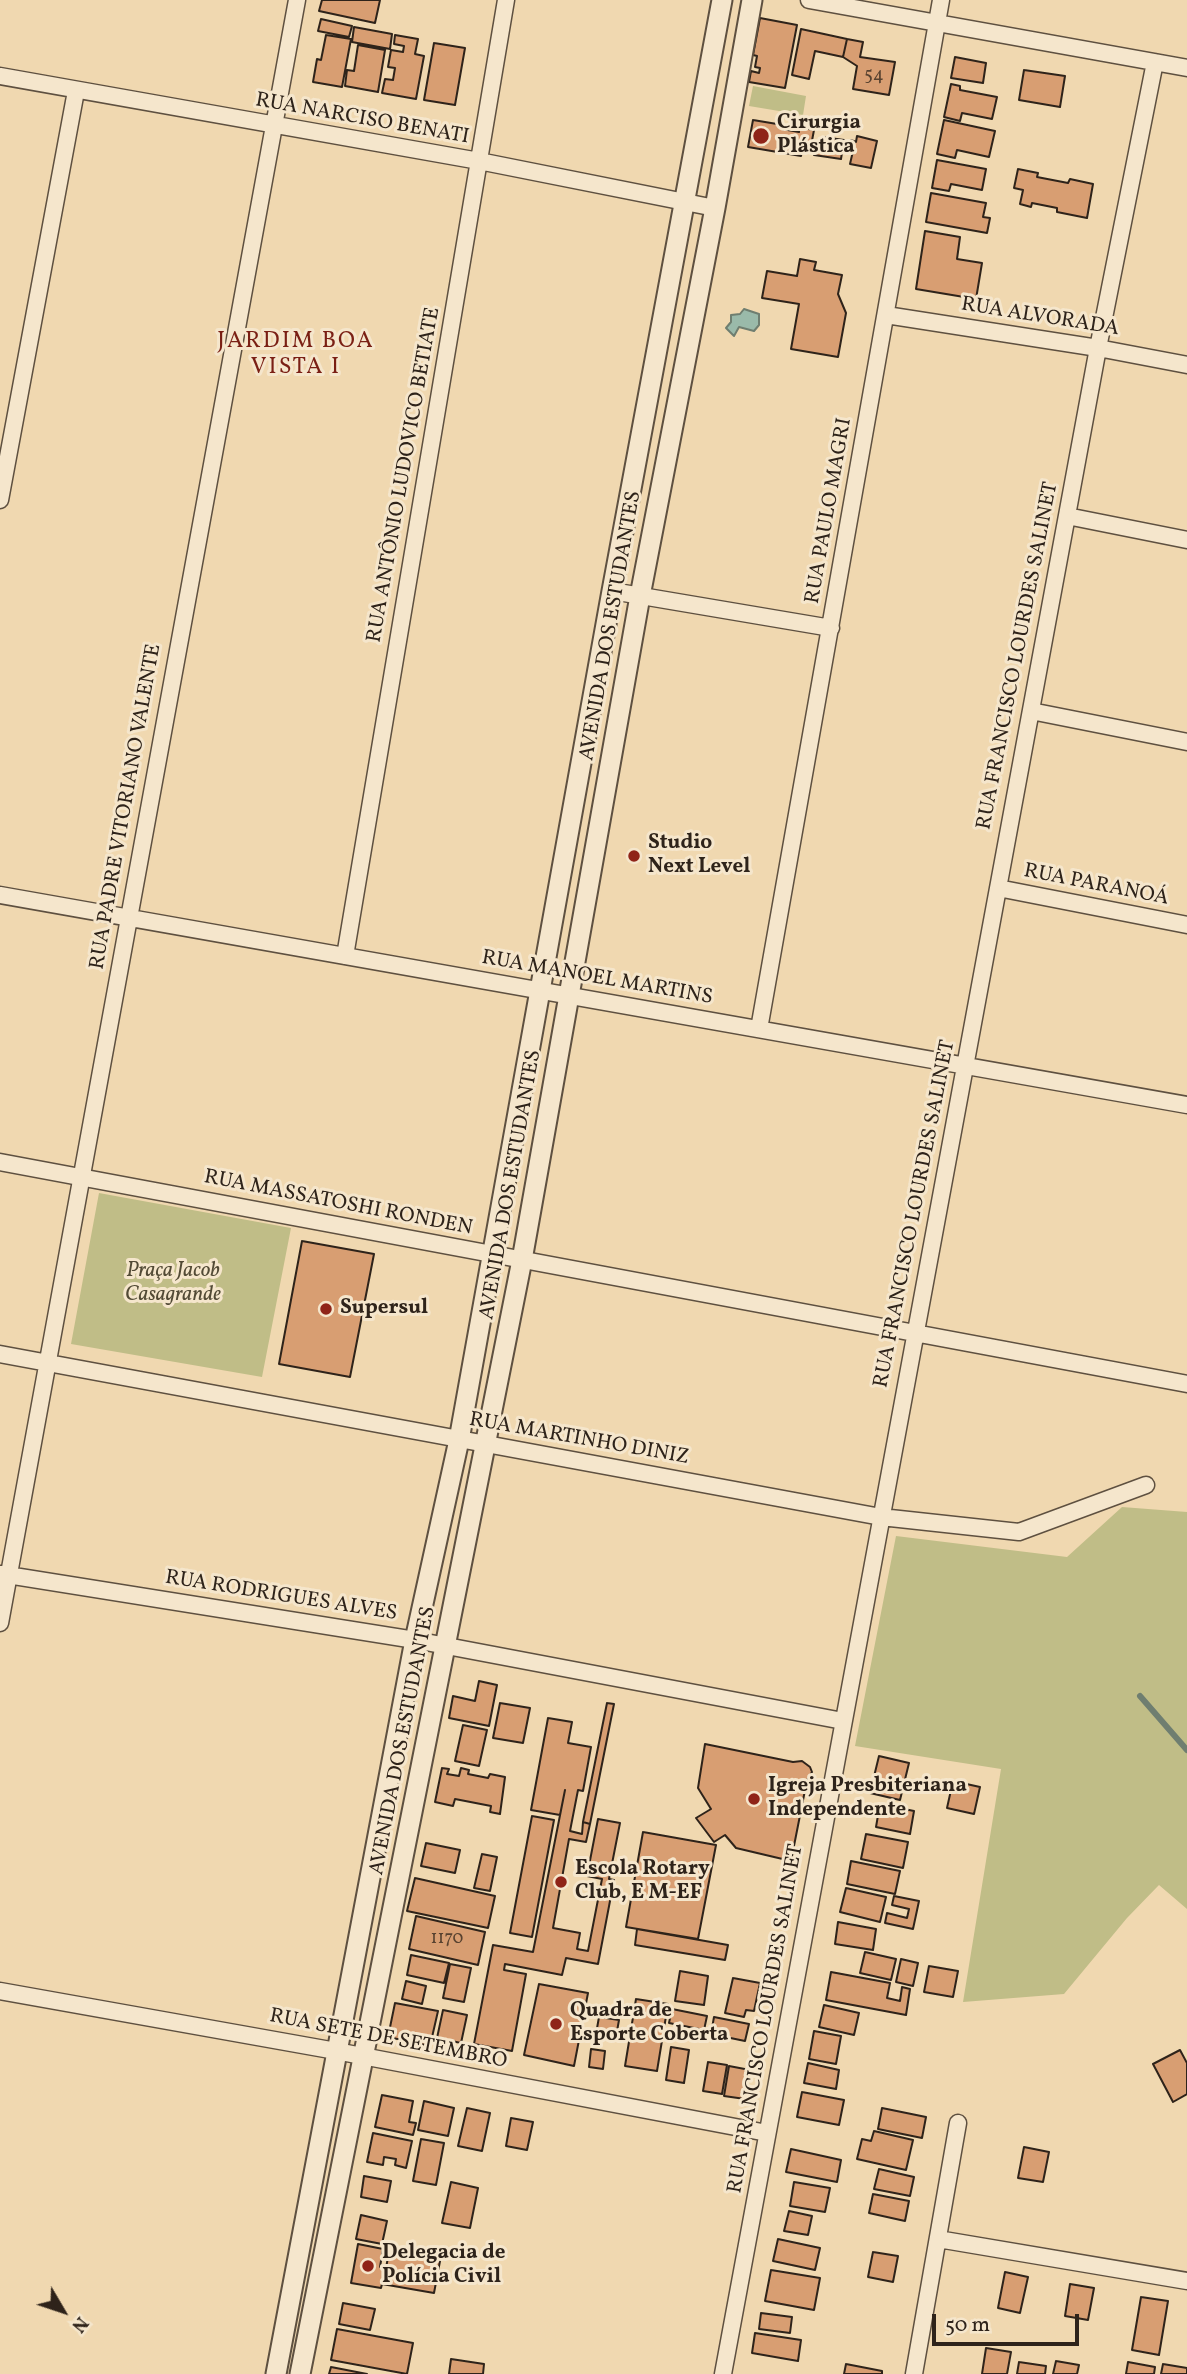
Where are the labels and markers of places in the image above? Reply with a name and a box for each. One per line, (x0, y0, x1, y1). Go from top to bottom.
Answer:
place label: Cirurgia Plástica (777, 111, 861, 161)
marker: Cirurgia Plástica (751, 126, 771, 146)
place label: Studio Next Level (648, 831, 750, 881)
marker: Studio Next Level (626, 848, 642, 864)
place label: Supersul (340, 1296, 428, 1322)
marker: Supersul (318, 1301, 334, 1317)
place label: Igreja Presbiteriana Independente (768, 1774, 967, 1824)
marker: Igreja Presbiteriana Independente (746, 1791, 762, 1807)
place label: Escola Rotary Club, E M-EF (575, 1857, 710, 1907)
marker: Escola Rotary Club, E M-EF (553, 1874, 569, 1890)
place label: Quadra de Esporte Coberta (570, 1999, 729, 2049)
marker: Quadra de Esporte Coberta (548, 2016, 564, 2032)
place label: Delegacia de Polícia Civil (382, 2241, 505, 2291)
marker: Delegacia de Polícia Civil (360, 2258, 376, 2274)

